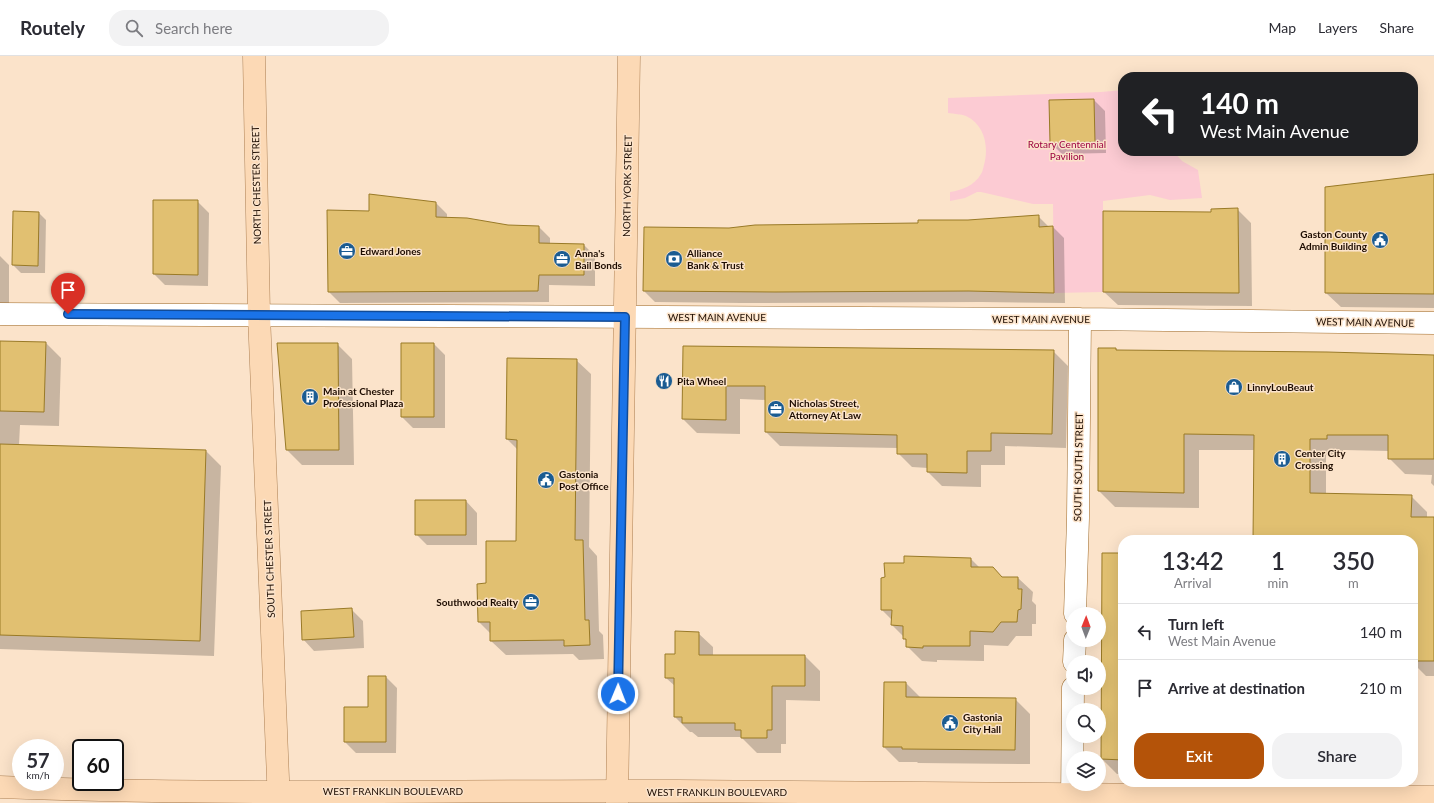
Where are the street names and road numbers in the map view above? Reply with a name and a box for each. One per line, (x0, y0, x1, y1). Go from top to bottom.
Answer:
street label: NORTH CHESTER STREET (249, 125, 263, 245)
street label: NORTH YORK STREET (620, 135, 634, 237)
street label: WEST MAIN AVENUE (668, 311, 766, 323)
street label: WEST MAIN AVENUE (992, 313, 1090, 325)
street label: WEST MAIN AVENUE (1316, 315, 1414, 329)
street label: SOUTH SOUTH STREET (1071, 412, 1085, 522)
street label: SOUTH CHESTER STREET (261, 500, 277, 618)
street label: WEST FRANKLIN BOULEVARD (323, 785, 464, 797)
street label: WEST FRANKLIN BOULEVARD (647, 786, 788, 798)

